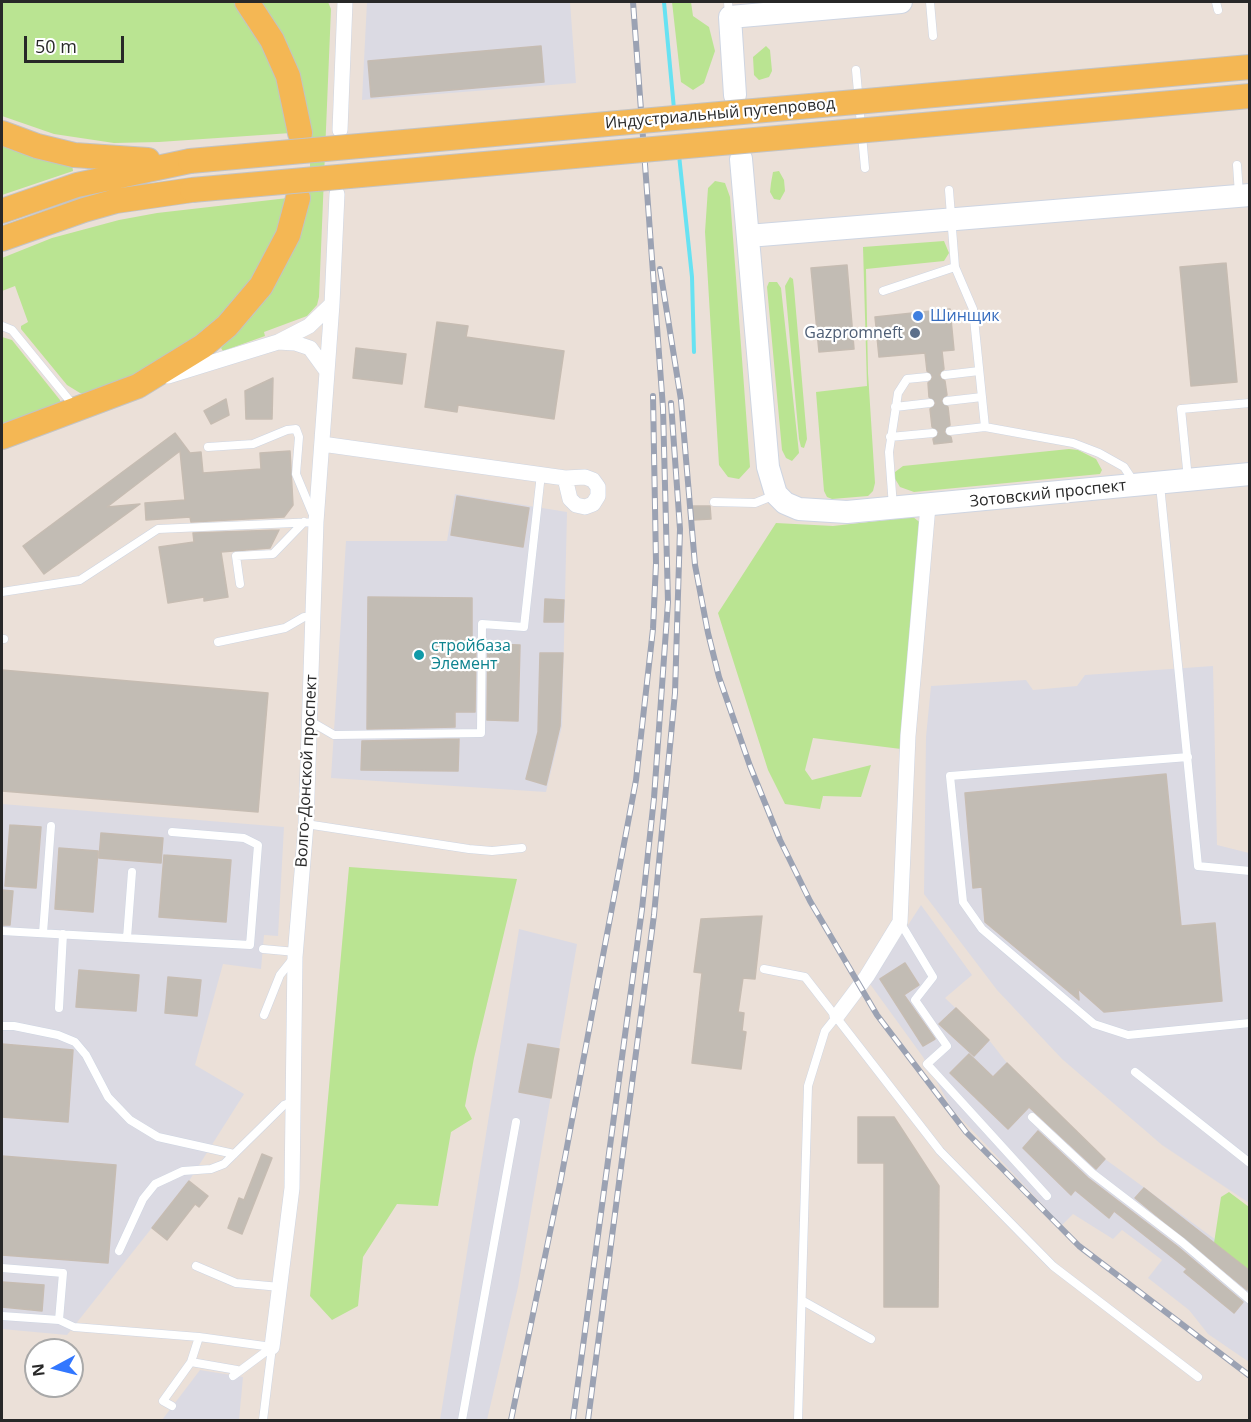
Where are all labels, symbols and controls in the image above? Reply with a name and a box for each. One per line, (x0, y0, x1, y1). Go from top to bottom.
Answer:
scale bar (27, 24, 128, 62)
text: 50 m (35, 34, 77, 58)
street label: Индустриальный путепровод (604, 94, 836, 134)
place label: Шинщик (930, 306, 1000, 326)
marker: Шинщик (911, 309, 925, 323)
place label: Gazpromneft (804, 323, 903, 343)
marker: Gazpromneft (908, 326, 922, 340)
street label: Зотовский проспект (969, 476, 1127, 512)
place label: стройбаза Элемент (431, 636, 511, 674)
marker: стройбаза Элемент (412, 648, 426, 662)
street label: Волго-Донской проспект (292, 674, 322, 868)
north arrow (24, 1338, 84, 1398)
text: N (26, 1362, 50, 1378)

